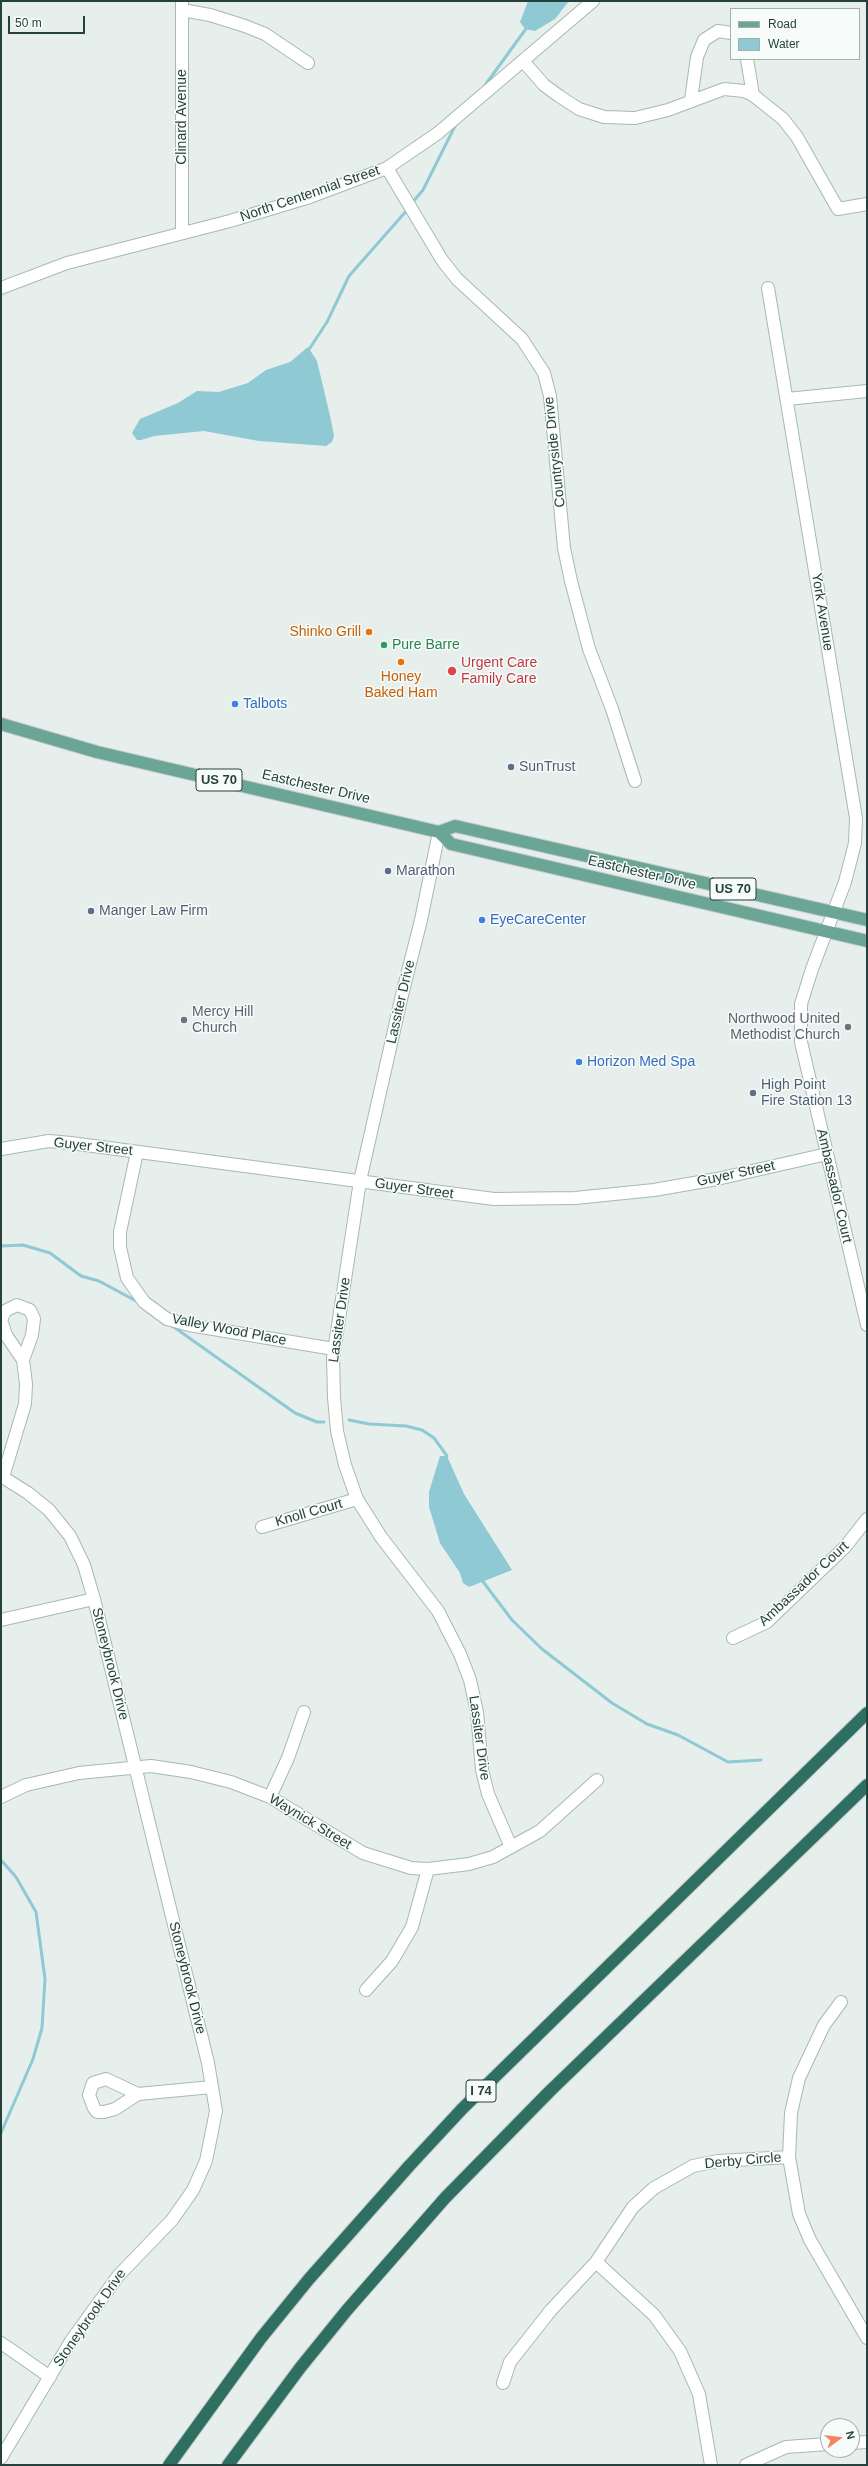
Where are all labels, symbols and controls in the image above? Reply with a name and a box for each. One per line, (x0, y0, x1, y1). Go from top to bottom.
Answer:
scale bar (10, 8, 87, 34)
legend (730, 8, 860, 60)
text: 50 m (15, 16, 42, 30)
text: Road (768, 17, 797, 31)
text: Water (768, 37, 800, 51)
street label: Clinard Avenue (174, 69, 190, 165)
street label: North Centennial Street (238, 162, 382, 226)
street label: Countryside Drive (541, 396, 569, 508)
street label: York Avenue (808, 572, 836, 652)
place label: Shinko Grill (289, 624, 361, 640)
marker: Shinko Grill (364, 627, 374, 637)
place label: Pure Barre (392, 637, 460, 653)
marker: Pure Barre (379, 640, 389, 650)
place label: Urgent Care Family Care (461, 655, 537, 688)
marker: Honey Baked Ham (396, 657, 406, 667)
marker: Urgent Care Family Care (446, 665, 458, 677)
place label: Honey Baked Ham (364, 669, 438, 702)
place label: Talbots (243, 696, 287, 712)
marker: Talbots (230, 699, 240, 709)
place label: SunTrust (519, 759, 575, 775)
marker: SunTrust (506, 762, 516, 772)
street label: Eastchester Drive (260, 766, 372, 808)
road number: US 70 (196, 769, 242, 791)
street label: Eastchester Drive (586, 852, 698, 894)
place label: Marathon (396, 863, 455, 879)
marker: Marathon (383, 866, 393, 876)
road number: US 70 (710, 878, 756, 900)
place label: Manger Law Firm (99, 903, 208, 919)
marker: Manger Law Firm (86, 906, 96, 916)
place label: EyeCareCenter (490, 912, 586, 928)
marker: EyeCareCenter (477, 915, 487, 925)
street label: Lassiter Drive (383, 958, 419, 1046)
place label: Mercy Hill Church (192, 1004, 253, 1036)
place label: Northwood United Methodist Church (728, 1011, 840, 1044)
marker: Mercy Hill Church (179, 1015, 189, 1025)
marker: Northwood United Methodist Church (843, 1022, 853, 1032)
place label: Horizon Med Spa (587, 1054, 695, 1070)
marker: Horizon Med Spa (574, 1057, 584, 1067)
place label: High Point Fire Station 13 (761, 1077, 852, 1110)
marker: High Point Fire Station 13 (748, 1088, 758, 1098)
street label: Ambassador Court (813, 1127, 855, 1245)
street label: Guyer Street (53, 1134, 133, 1160)
street label: Guyer Street (695, 1158, 777, 1190)
street label: Guyer Street (374, 1175, 454, 1203)
street label: Lassiter Drive (326, 1276, 354, 1364)
street label: Valley Wood Place (170, 1311, 288, 1349)
street label: Knoll Court (273, 1495, 345, 1531)
street label: Ambassador Court (756, 1538, 852, 1630)
street label: Stoneybrook Drive (88, 1606, 132, 1722)
street label: Lassiter Drive (465, 1694, 493, 1782)
street label: Waynick Street (266, 1791, 354, 1853)
street label: Stoneybrook Drive (165, 1920, 209, 2036)
road number: I 74 (466, 2080, 496, 2102)
street label: Derby Circle (704, 2149, 782, 2173)
street label: Stoneybrook Drive (50, 2266, 130, 2370)
north arrow (820, 2418, 860, 2458)
text: N (844, 2430, 857, 2441)

